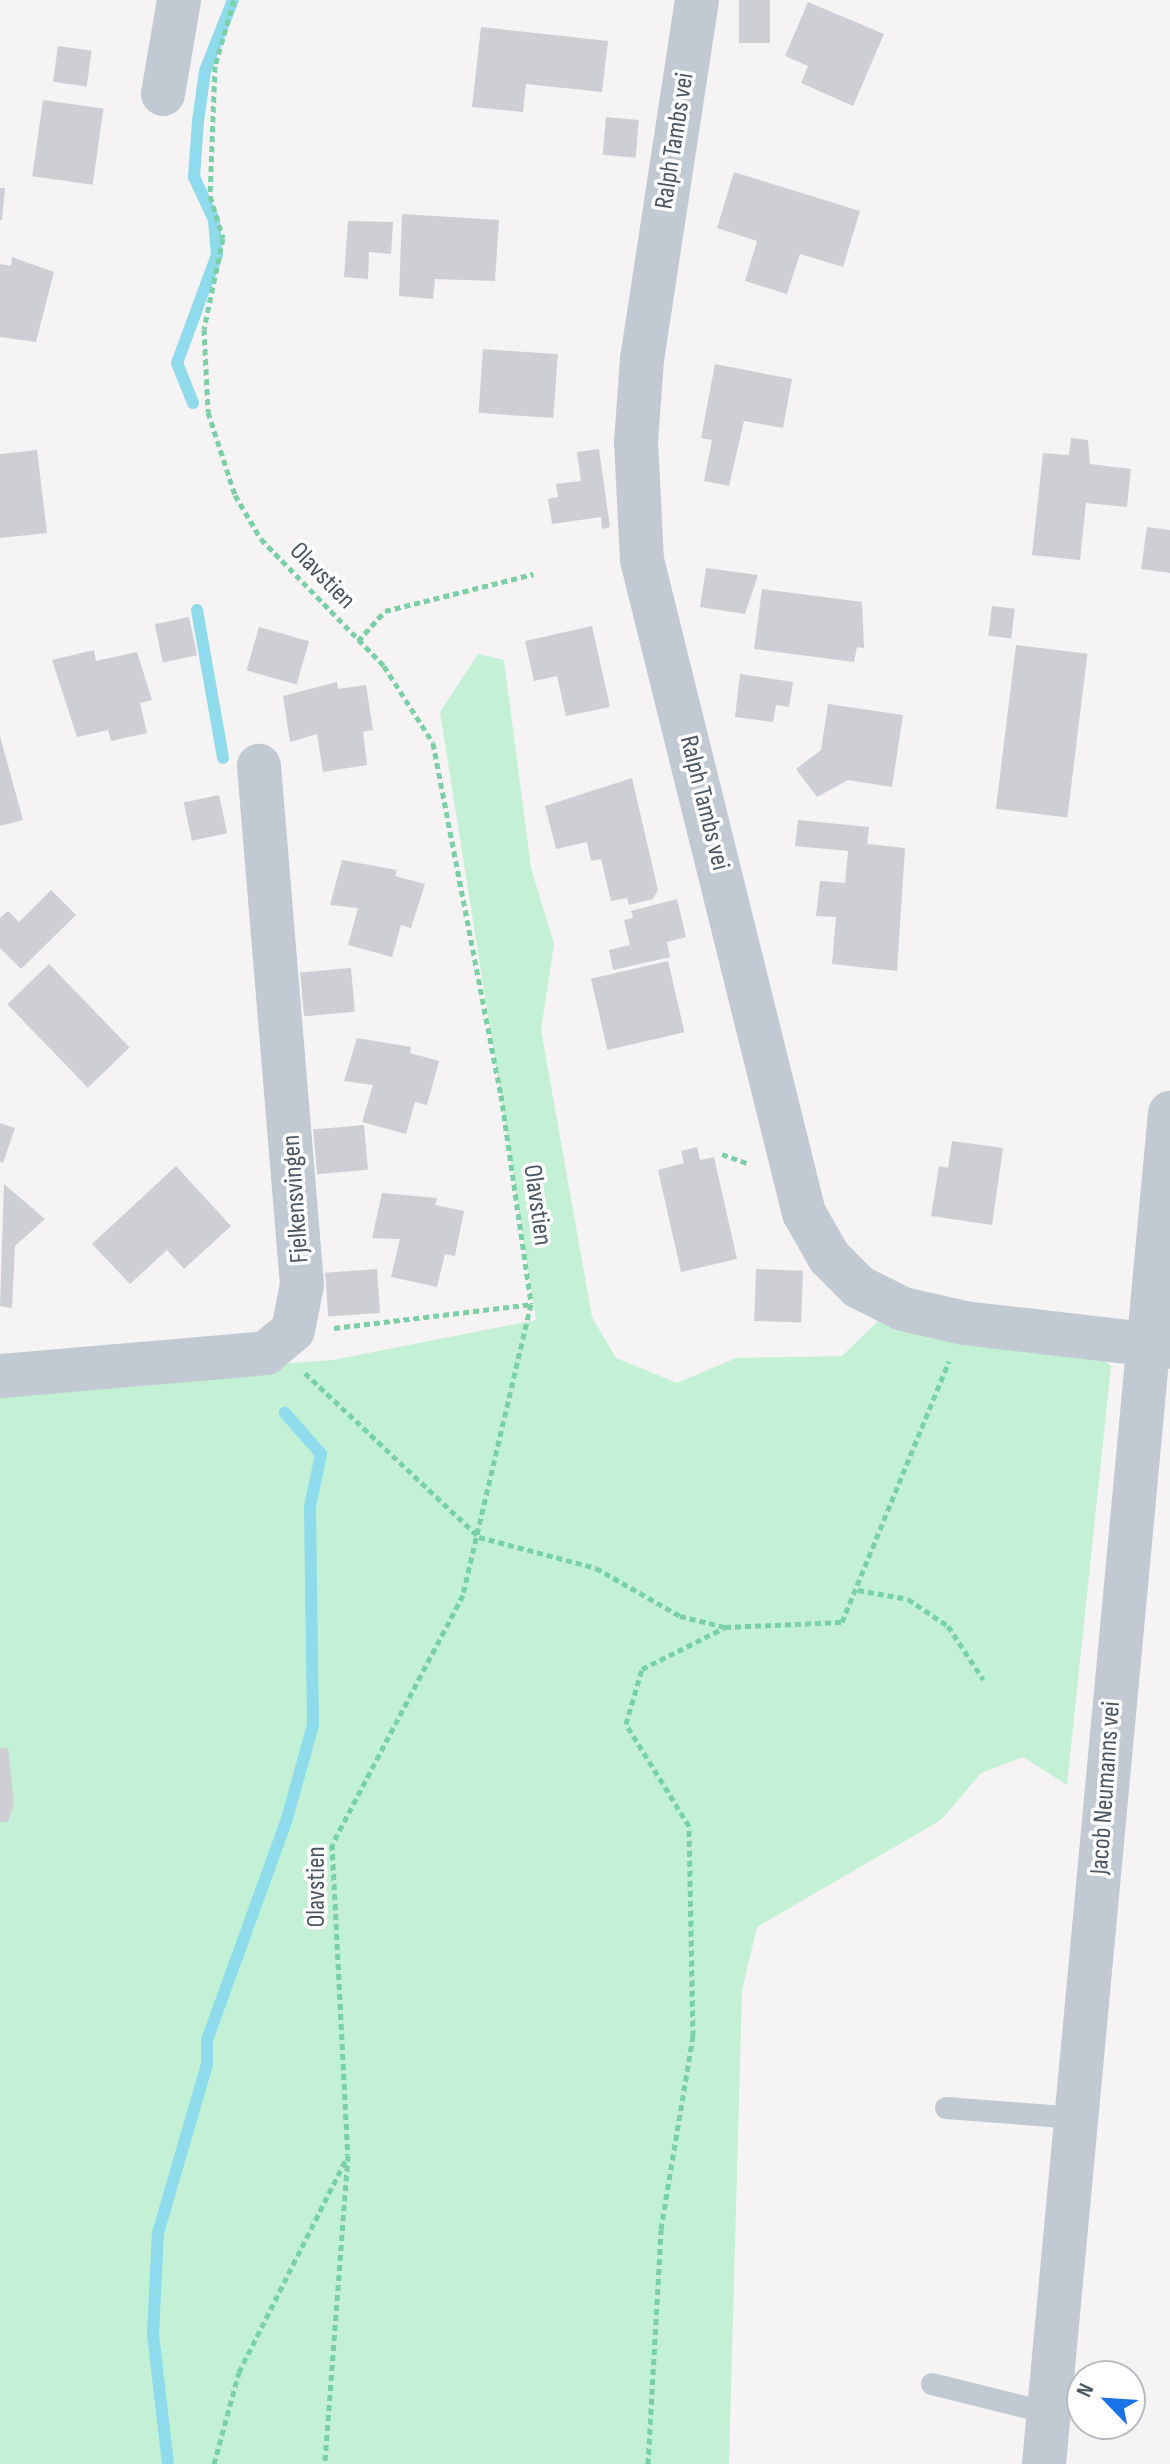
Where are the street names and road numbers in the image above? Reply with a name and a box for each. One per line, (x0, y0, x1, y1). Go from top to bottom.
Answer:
street label: Ralph Tambs vei (649, 71, 701, 211)
street label: Olavstien (283, 536, 361, 616)
street label: Ralph Tambs vei (672, 733, 736, 873)
street label: Fjelkensvingen (276, 1134, 316, 1264)
street label: Olavstien (516, 1163, 558, 1247)
street label: Jacob Neumanns vei (1084, 1700, 1128, 1876)
street label: Olavstien (301, 1846, 333, 1928)

